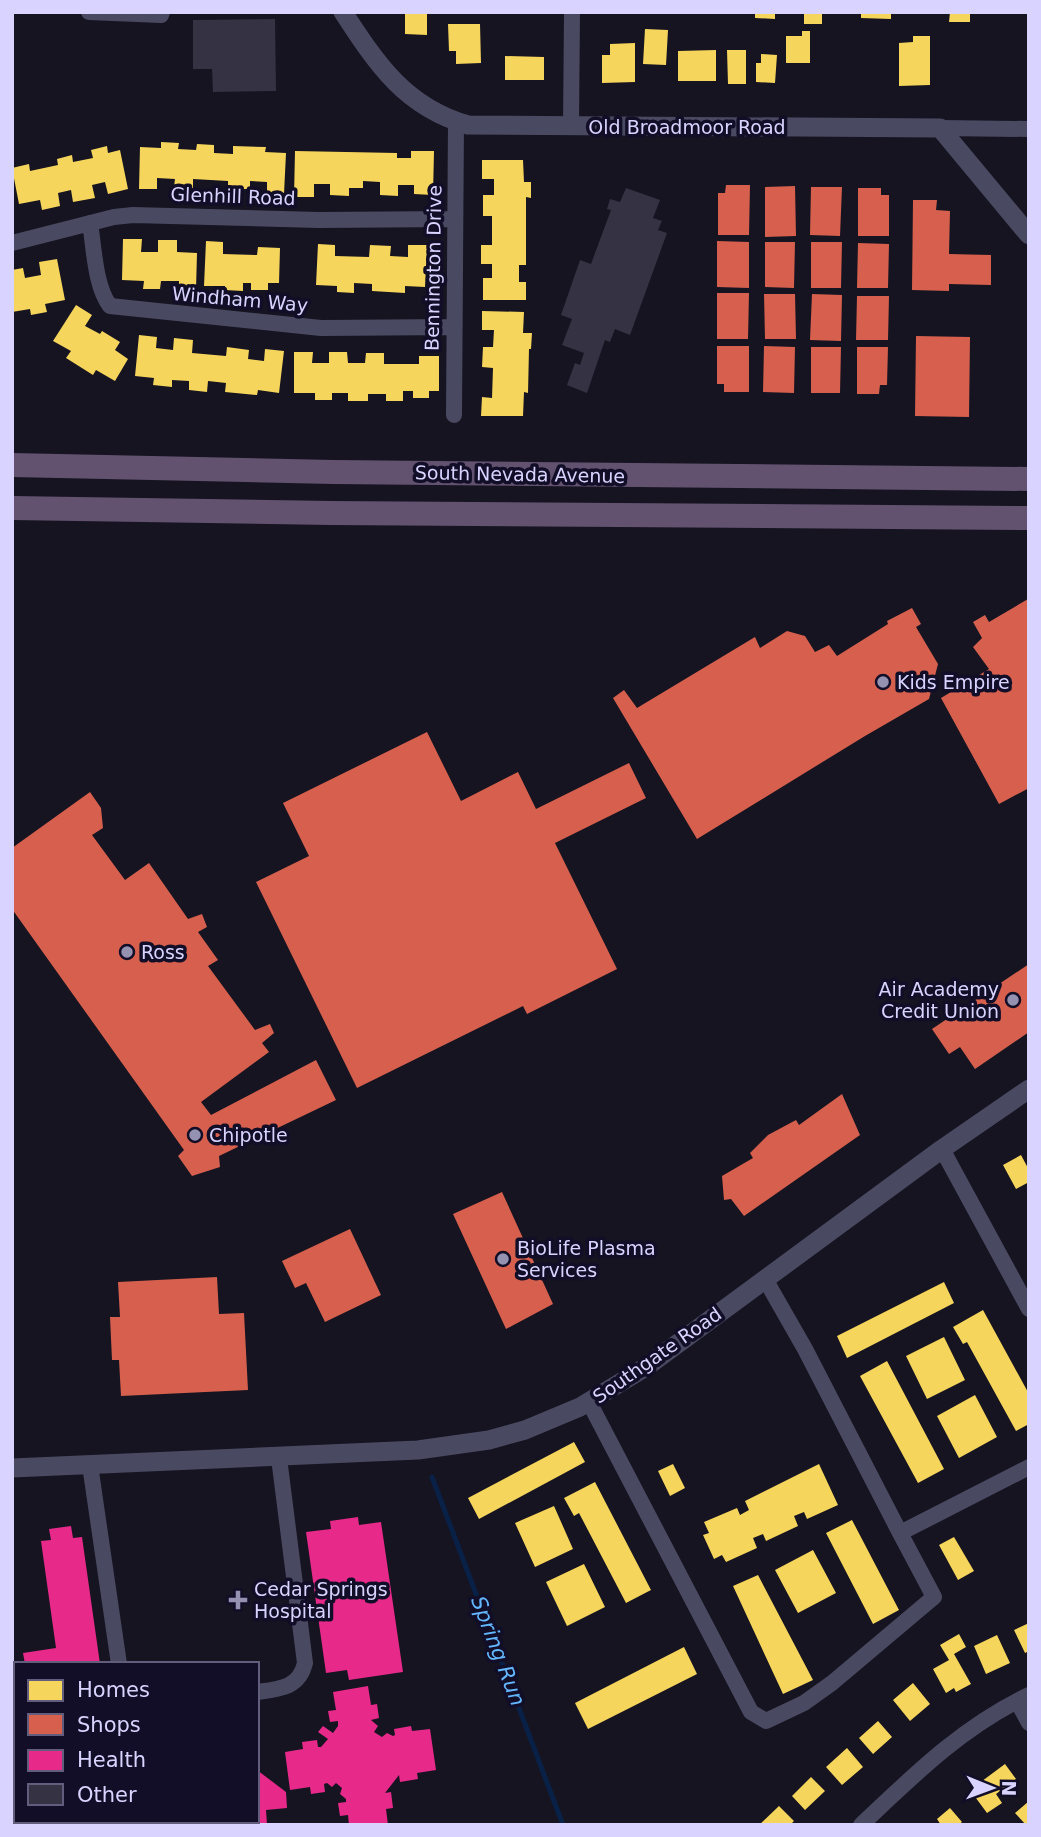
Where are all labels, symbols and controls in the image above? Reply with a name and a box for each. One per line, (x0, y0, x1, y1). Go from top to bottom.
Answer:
street label: Old Broadmoor Road (588, 116, 786, 138)
street label: Glenhill Road (170, 183, 296, 209)
street label: Bennington Drive (421, 185, 445, 351)
street label: Windham Way (171, 282, 309, 316)
street label: South Nevada Avenue (415, 461, 625, 487)
place label: Kids Empire (897, 671, 1010, 693)
marker: Kids Empire (875, 674, 891, 690)
place label: Ross (141, 941, 185, 963)
marker: Ross (119, 944, 135, 960)
place label: Air Academy Credit Union (879, 978, 999, 1022)
marker: Air Academy Credit Union (1005, 992, 1021, 1008)
place label: Chipotle (209, 1124, 288, 1146)
marker: Chipotle (187, 1127, 203, 1143)
place label: BioLife Plasma Services (517, 1237, 656, 1281)
marker: BioLife Plasma Services (495, 1251, 511, 1267)
street label: Southgate Road (589, 1302, 725, 1408)
place label: Cedar Springs Hospital (254, 1578, 388, 1622)
marker: Cedar Springs Hospital (228, 1590, 248, 1610)
water label: Spring Run (466, 1593, 530, 1709)
legend (14, 1662, 259, 1823)
text: Homes (77, 1678, 150, 1702)
text: Shops (77, 1713, 141, 1737)
text: Health (77, 1748, 146, 1772)
north arrow (957, 1753, 1027, 1823)
text: N (998, 1780, 1020, 1796)
text: Other (77, 1783, 137, 1807)

